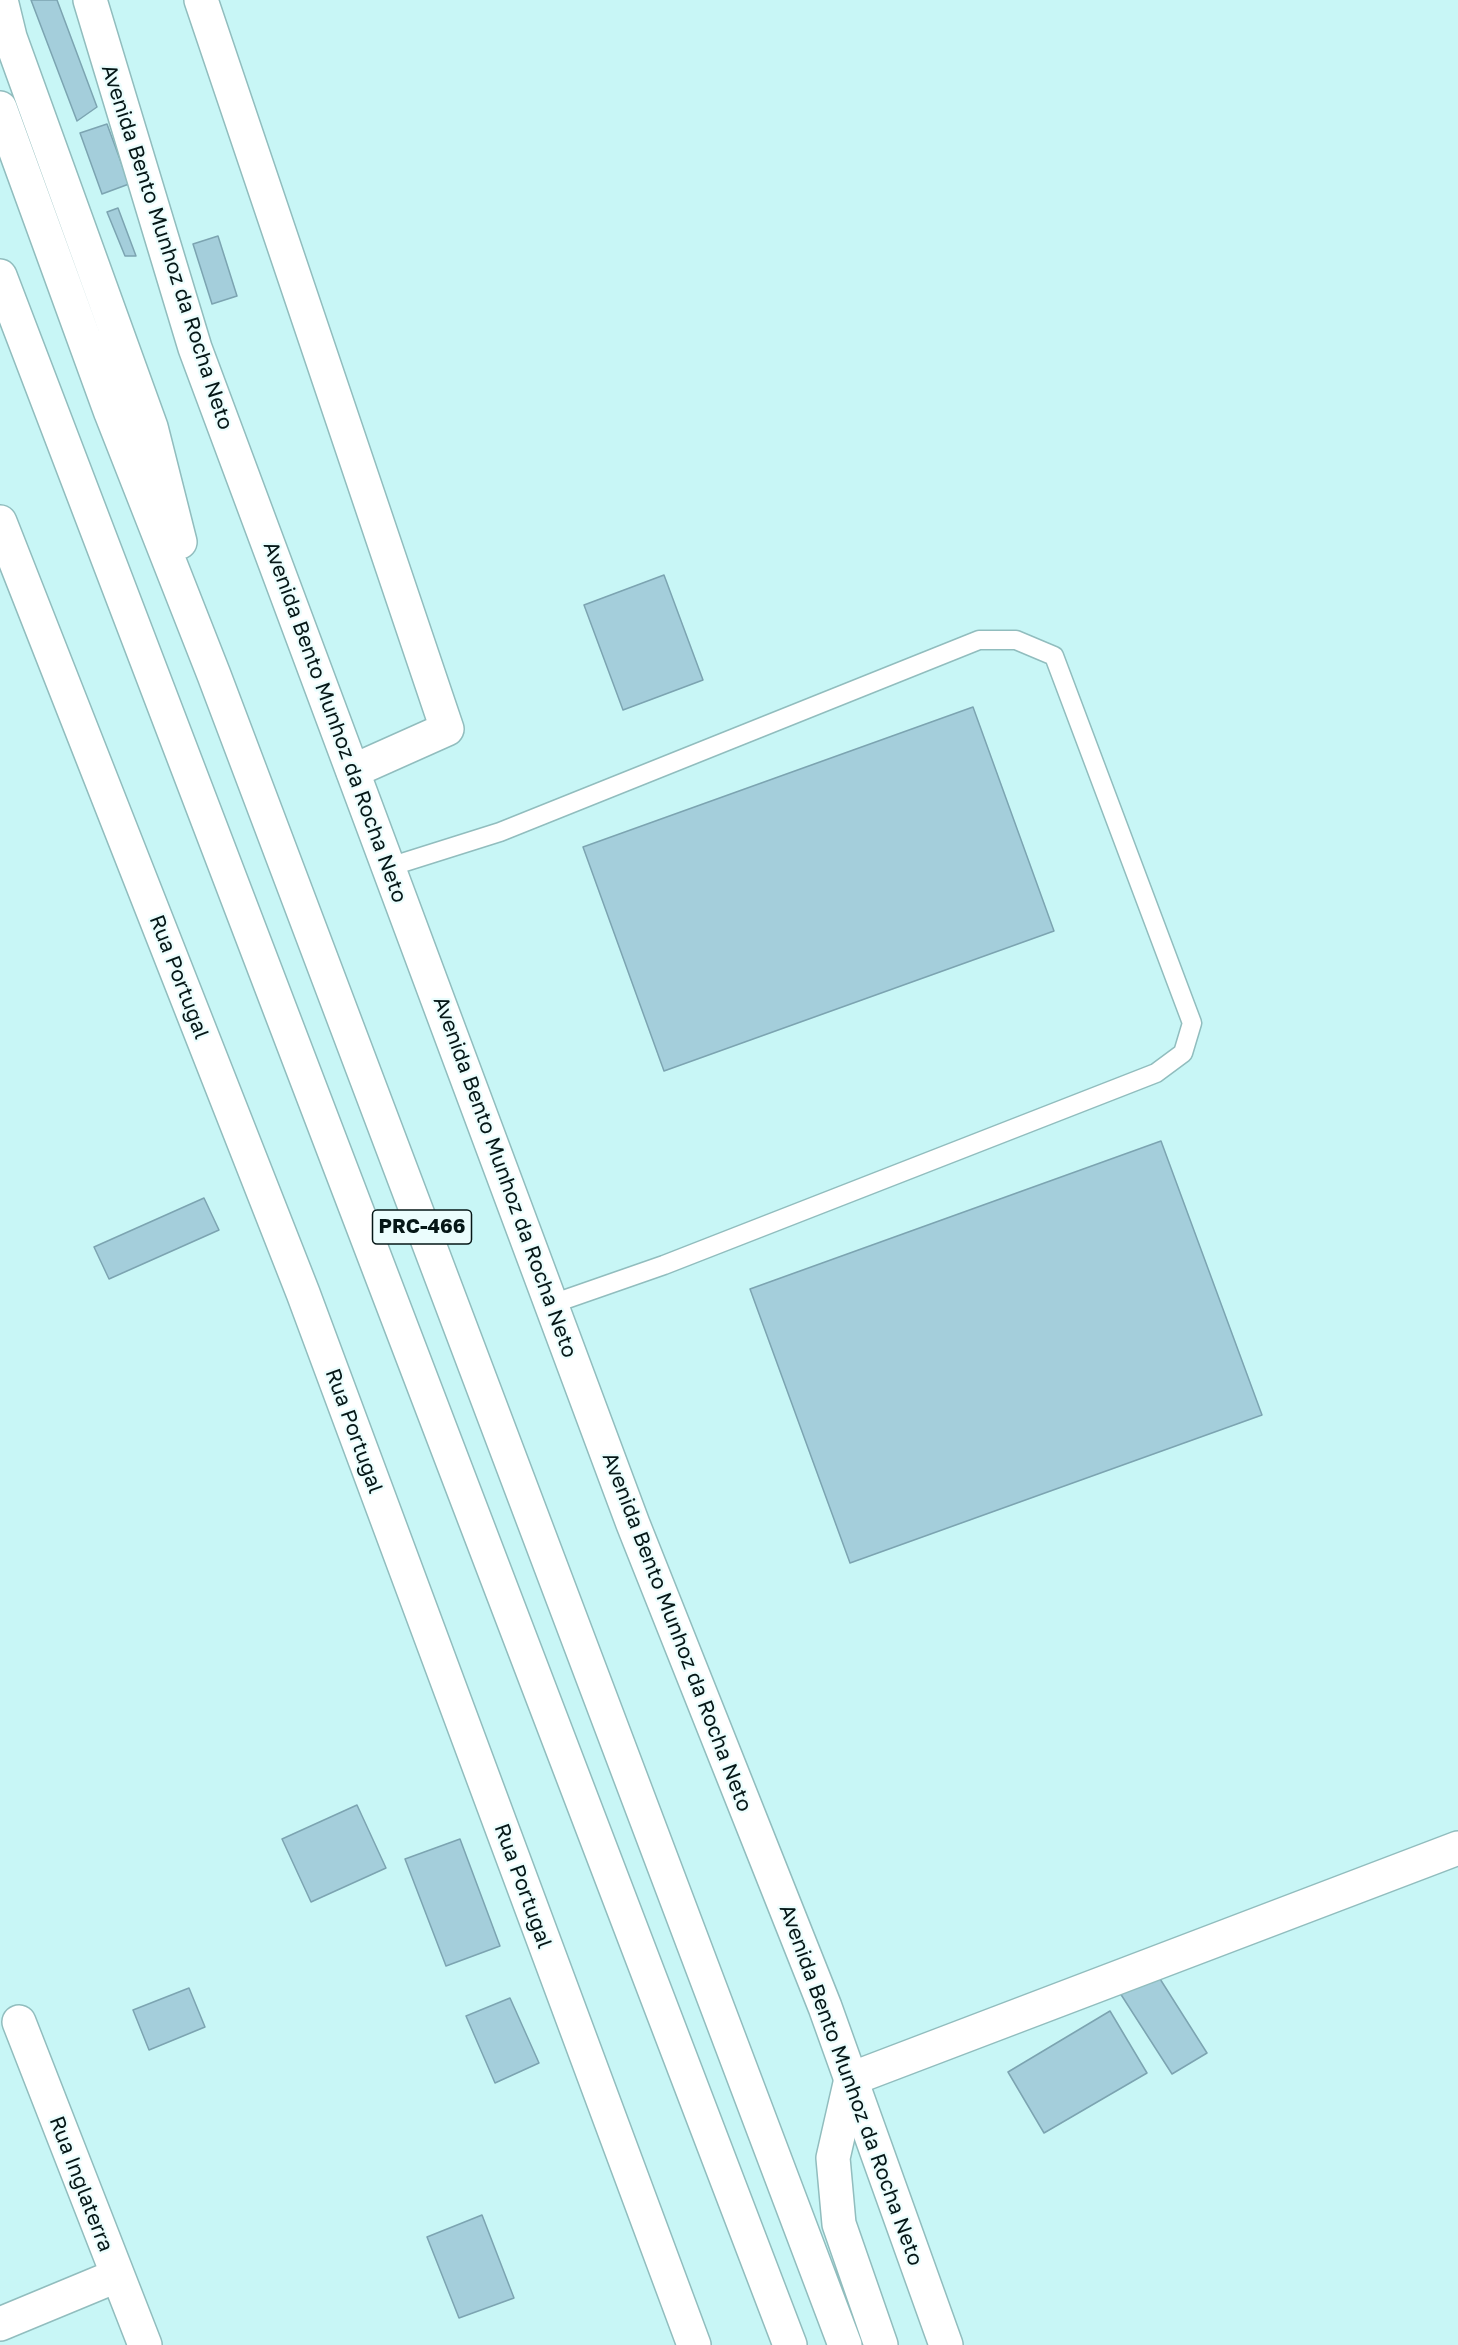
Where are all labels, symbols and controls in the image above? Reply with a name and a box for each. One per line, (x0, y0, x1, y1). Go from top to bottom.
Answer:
street label: Avenida Bento Munhoz da Rocha Neto (96, 61, 238, 433)
street label: Avenida Bento Munhoz da Rocha Neto (258, 538, 412, 906)
street label: Rua Portugal (144, 911, 214, 1043)
street label: Avenida Bento Munhoz da Rocha Neto (428, 993, 582, 1361)
road number: PRC-466 (372, 1210, 472, 1244)
street label: Rua Portugal (320, 1365, 388, 1497)
street label: Avenida Bento Munhoz da Rocha Neto (597, 1449, 757, 1815)
street label: Rua Portugal (489, 1820, 557, 1952)
street label: Avenida Bento Munhoz da Rocha Neto (774, 1901, 928, 2269)
street label: Rua Inglaterra (44, 2113, 118, 2255)

